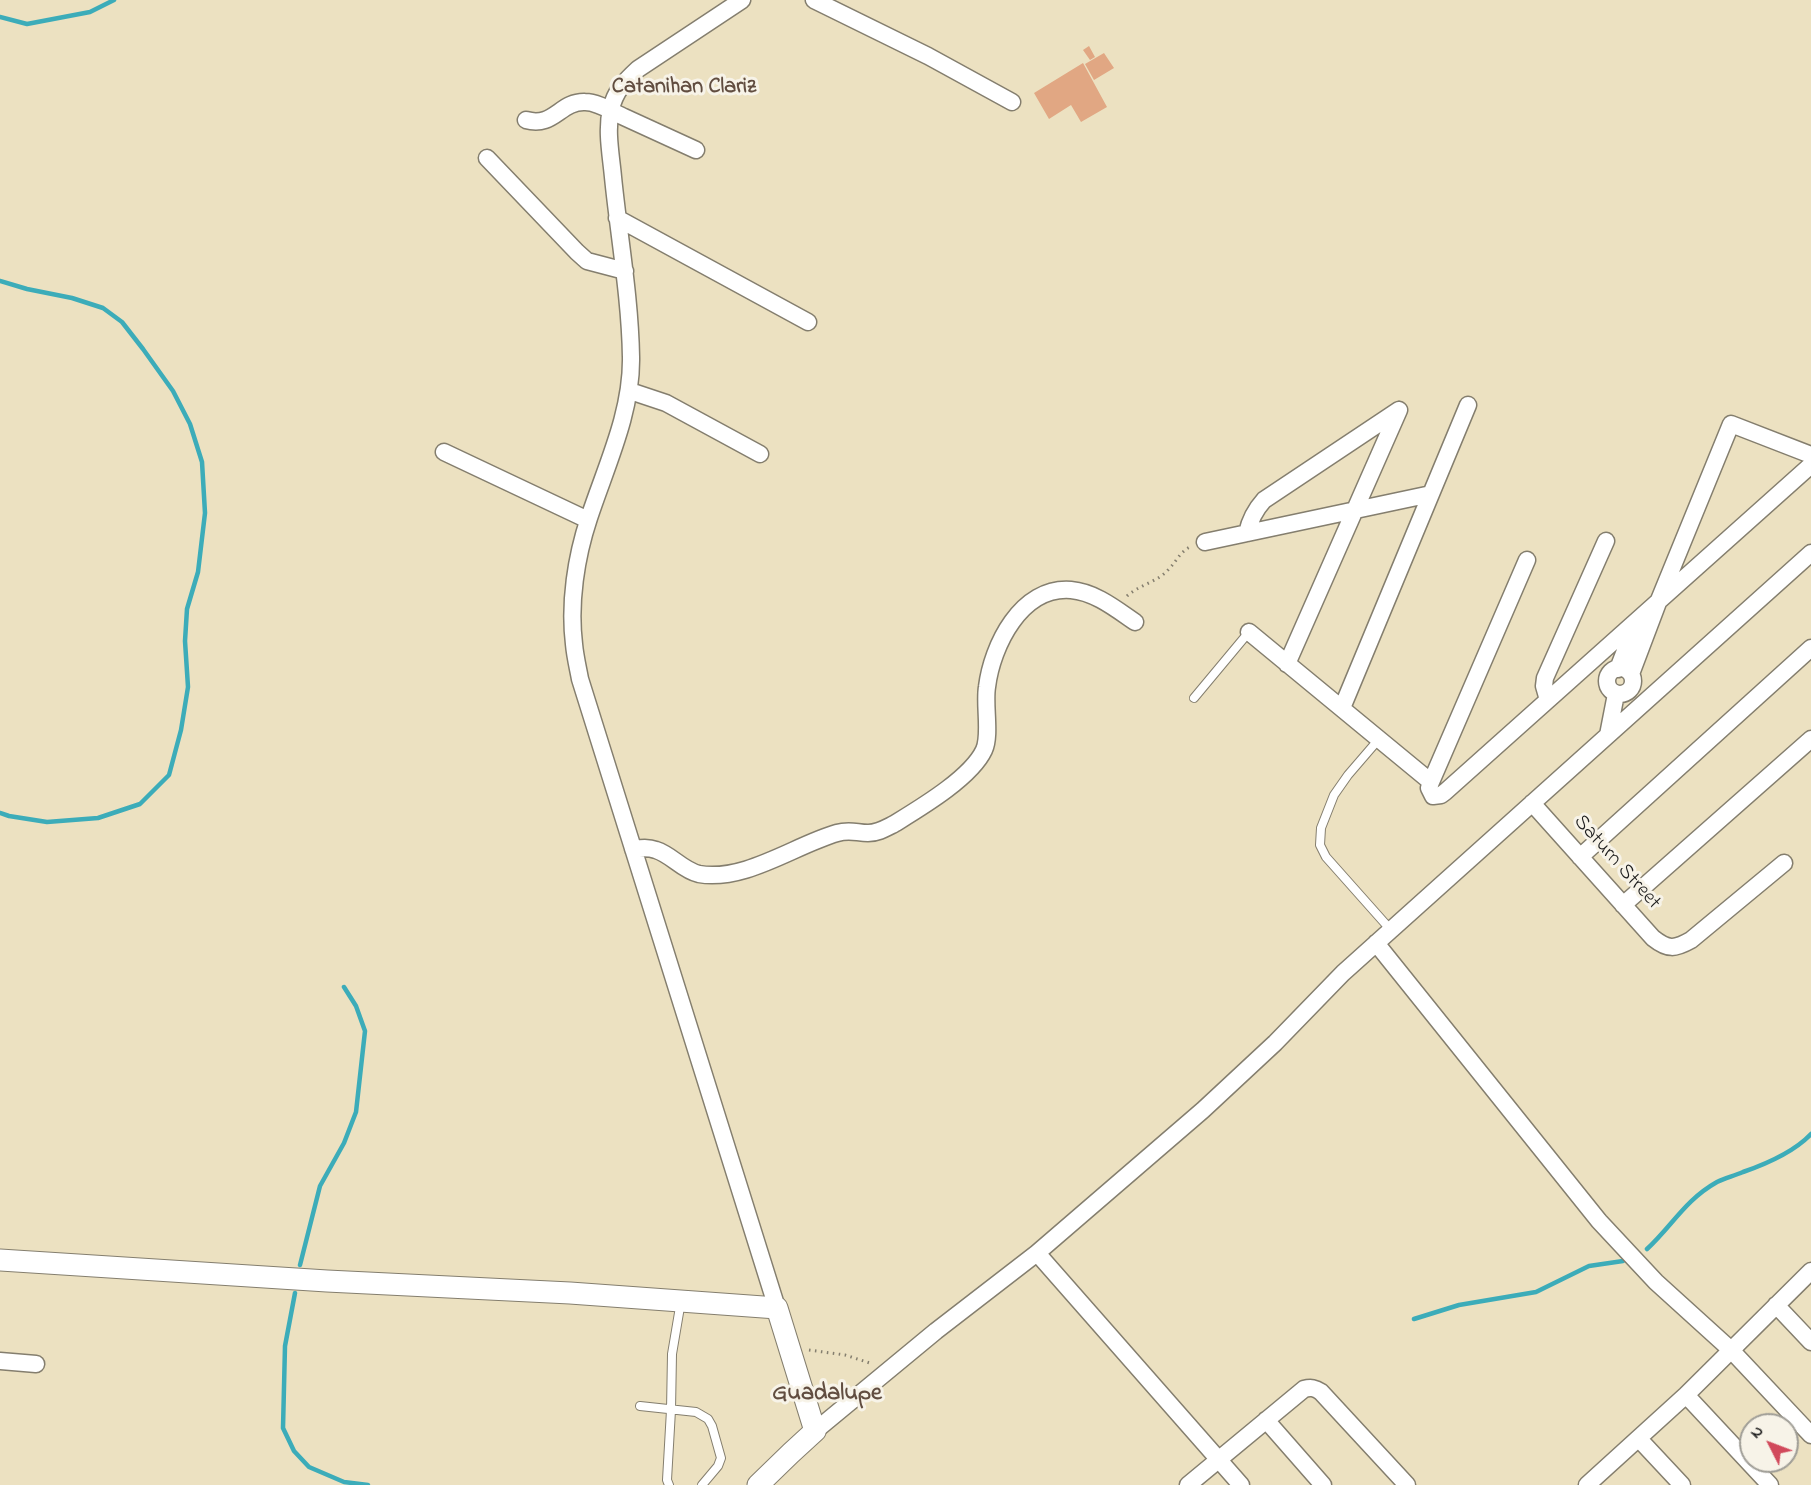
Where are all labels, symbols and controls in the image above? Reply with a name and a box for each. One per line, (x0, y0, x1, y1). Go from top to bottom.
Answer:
district label: Catanihan Clariz (612, 75, 756, 101)
street label: Saturn Street (1567, 810, 1665, 916)
district label: Guadalupe (772, 1381, 882, 1409)
north arrow (1739, 1413, 1799, 1473)
text: N (1745, 1420, 1770, 1444)

